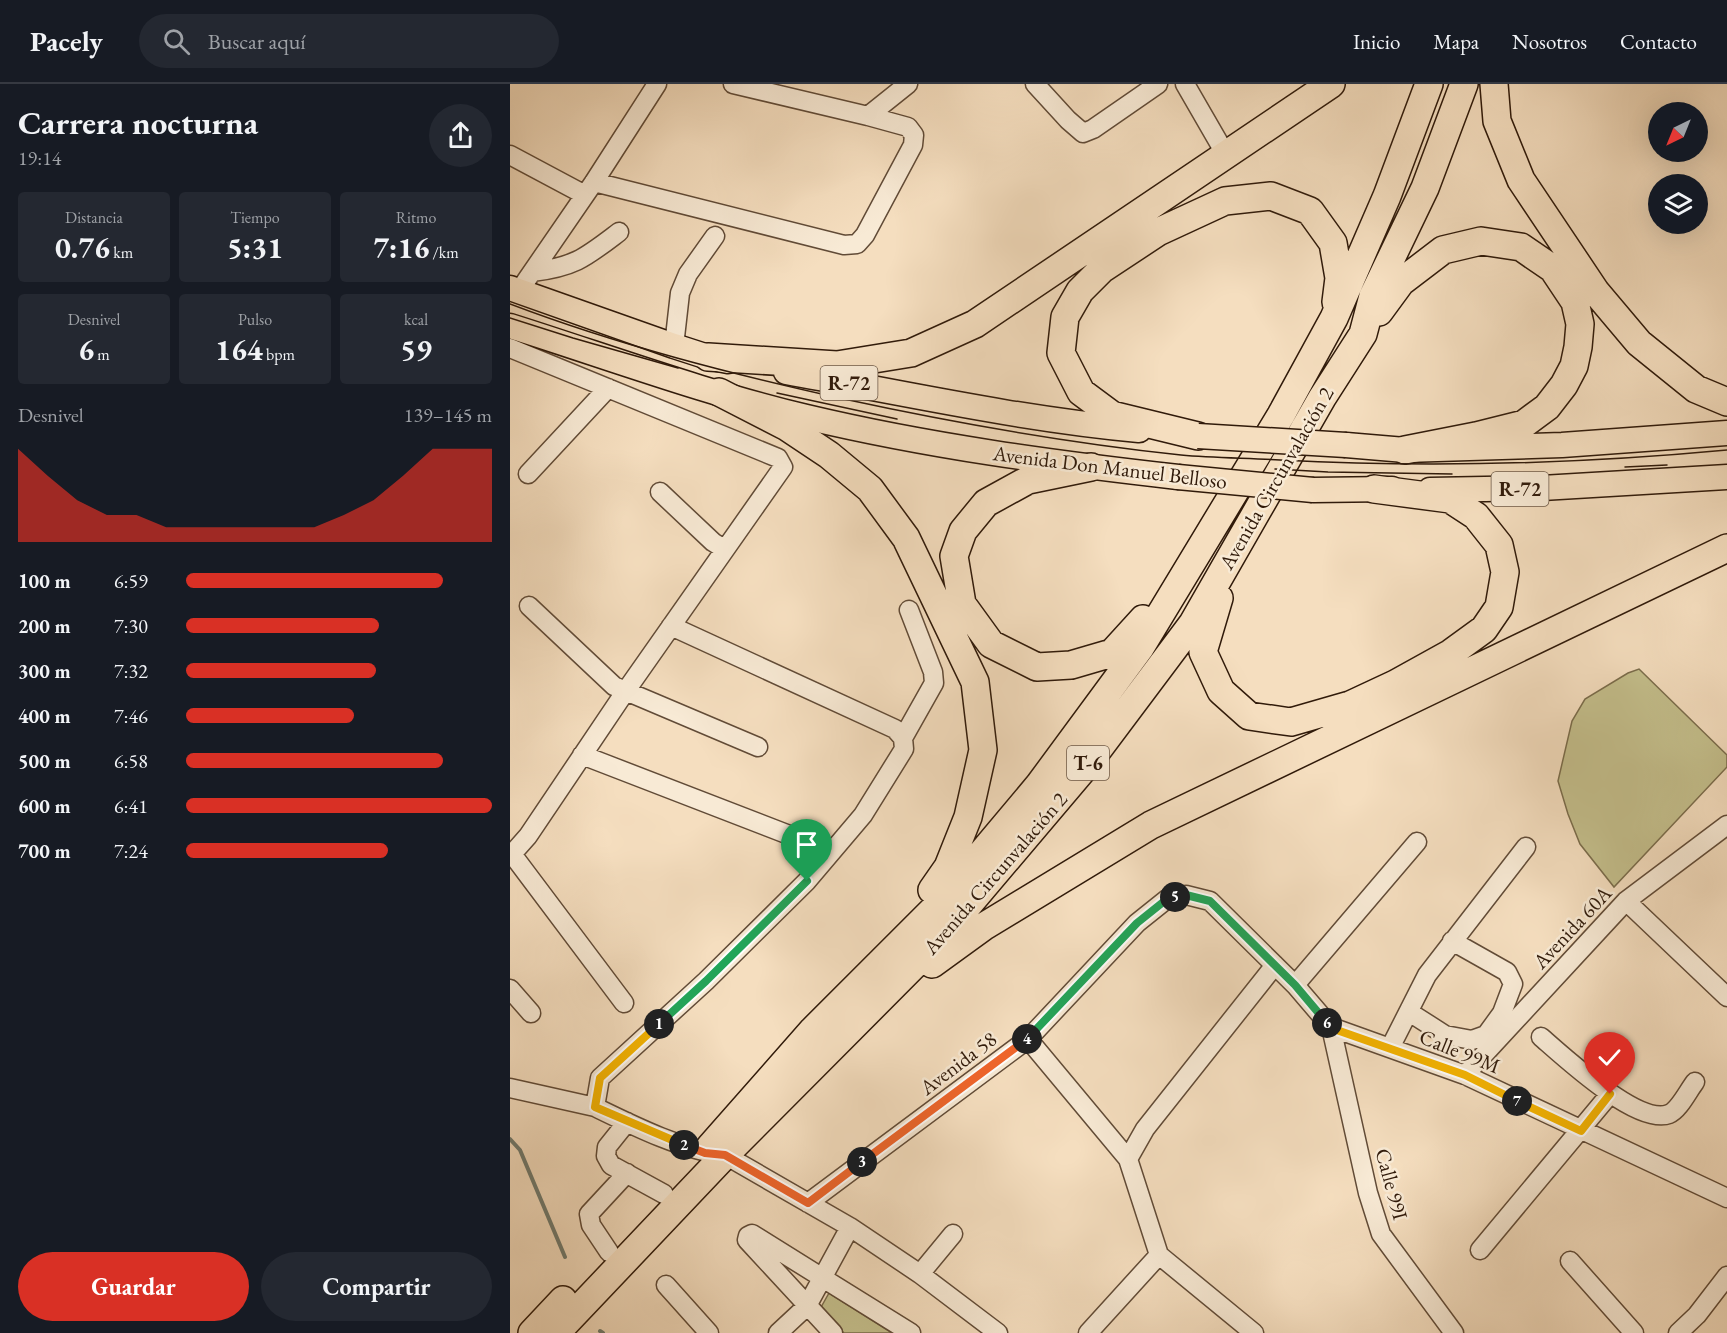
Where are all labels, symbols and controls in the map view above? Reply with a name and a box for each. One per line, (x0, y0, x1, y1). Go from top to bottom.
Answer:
search box (139, 14, 559, 68)
text: Pacely (30, 23, 103, 59)
icon: search (160, 25, 193, 58)
text: Buscar aquí (208, 27, 306, 56)
text: Inicio (1353, 28, 1400, 55)
text: Mapa (1433, 28, 1479, 55)
text: Nosotros (1512, 28, 1587, 55)
text: Contacto (1620, 28, 1697, 55)
text: Carrera nocturna (18, 101, 258, 144)
north arrow (1648, 102, 1708, 162)
map controls (1648, 102, 1708, 234)
button: share (429, 104, 492, 167)
text: 19:14 (18, 145, 61, 171)
button: layers (1648, 174, 1708, 234)
text: Distancia (65, 207, 123, 228)
text: Tiempo (230, 207, 280, 228)
text: Ritmo (396, 207, 436, 228)
text: 0.76 (55, 228, 110, 267)
text: 5:31 (227, 228, 283, 267)
text: 7:16 (373, 228, 429, 267)
text: km (110, 242, 133, 263)
text: /km (429, 242, 459, 263)
text: Desnivel (68, 309, 120, 330)
text: Pulso (238, 309, 272, 330)
text: kcal (404, 309, 428, 330)
text: 6 (78, 330, 94, 369)
text: 164 (215, 330, 263, 369)
text: 59 (400, 330, 432, 369)
text: m (94, 344, 110, 365)
text: bpm (263, 344, 295, 365)
road number: R-72 (820, 366, 878, 400)
street label: Avenida Circunvalación 2 (1212, 382, 1339, 575)
text: Desnivel (18, 402, 84, 428)
text: 139–145 m (404, 402, 492, 428)
street label: Avenida Don Manuel Belloso (990, 439, 1229, 495)
road number: R-72 (1492, 472, 1548, 506)
text: 100 m (18, 568, 71, 594)
text: 6:59 (114, 568, 148, 594)
text: 200 m (18, 613, 71, 639)
text: 7:30 (114, 613, 148, 639)
text: 300 m (18, 658, 71, 684)
text: 7:32 (114, 658, 148, 684)
text: 400 m (18, 703, 71, 729)
text: 7:46 (114, 703, 148, 729)
road number: T-6 (1067, 746, 1109, 780)
text: 500 m (18, 748, 71, 774)
text: 6:58 (114, 748, 148, 774)
street label: Avenida Circunvalación 2 (916, 786, 1073, 961)
text: 600 m (18, 793, 71, 819)
text: 6:41 (114, 793, 148, 819)
pin (781, 819, 832, 881)
icon: arrive (790, 828, 823, 861)
text: 700 m (18, 838, 71, 864)
text: 7:24 (114, 838, 148, 864)
street label: Avenida 60A (1526, 879, 1618, 975)
pin: 5 (1160, 882, 1190, 912)
text: 5 (1171, 886, 1179, 907)
pin: 6 (1312, 1008, 1342, 1038)
pin: 1 (644, 1009, 674, 1039)
text: 6 (1323, 1012, 1331, 1033)
text: 1 (655, 1013, 663, 1034)
street label: Calle 99M (1416, 1023, 1504, 1079)
pin: 4 (1012, 1024, 1042, 1054)
street label: Avenida 58 (913, 1025, 1002, 1101)
text: 4 (1023, 1028, 1031, 1049)
pin (1584, 1032, 1635, 1094)
icon: check (1593, 1041, 1626, 1074)
pin: 7 (1502, 1086, 1532, 1116)
text: 7 (1513, 1090, 1521, 1111)
pin: 2 (669, 1130, 699, 1160)
text: 2 (680, 1134, 688, 1155)
street label: Calle 99I (1370, 1145, 1414, 1223)
pin: 3 (847, 1147, 877, 1177)
text: 3 (858, 1151, 866, 1172)
button: Guardar (18, 1252, 249, 1321)
button: Compartir (261, 1252, 492, 1321)

